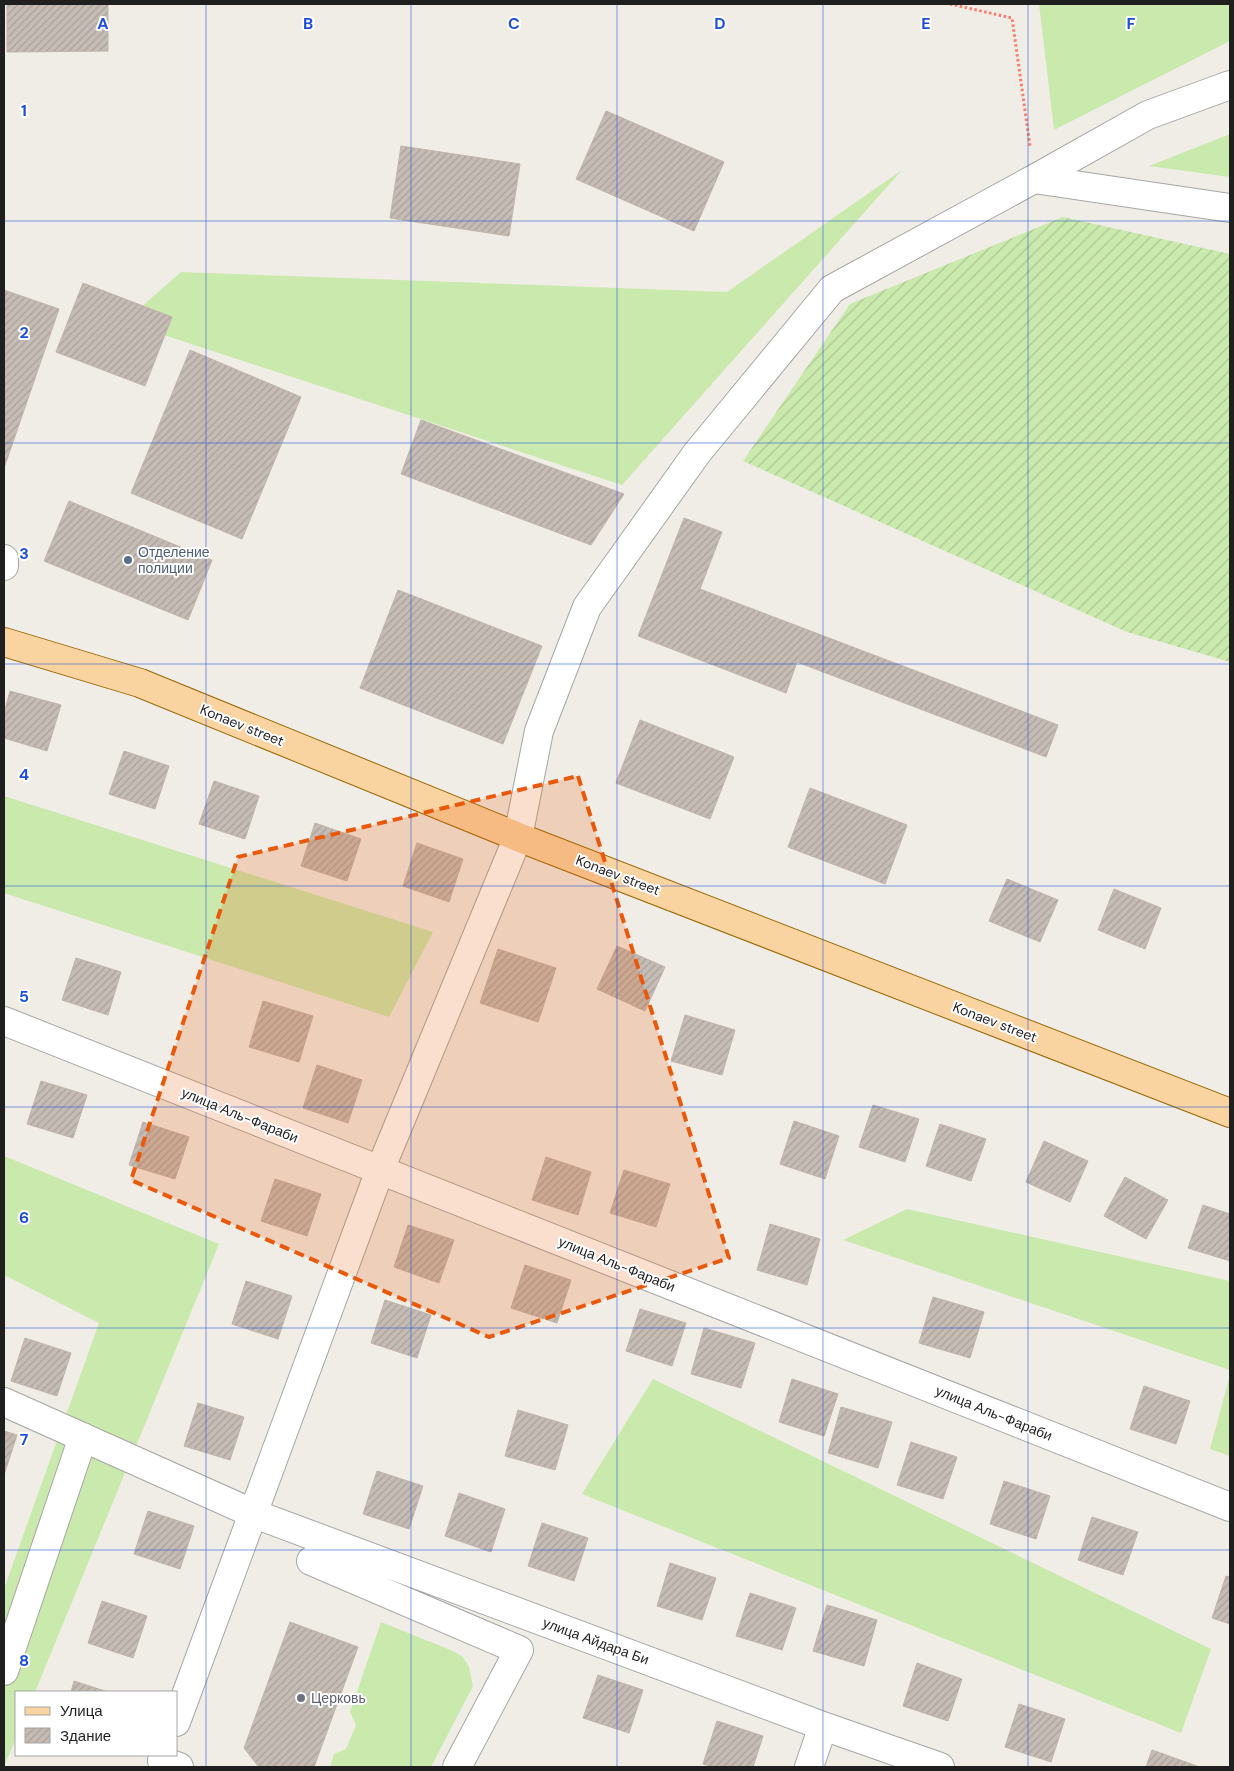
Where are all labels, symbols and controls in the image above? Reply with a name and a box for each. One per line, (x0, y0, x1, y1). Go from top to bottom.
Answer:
text: A (97, 13, 109, 34)
text: B (303, 13, 313, 34)
text: C (508, 13, 520, 34)
text: D (714, 13, 726, 34)
text: E (921, 13, 931, 34)
text: F (1127, 13, 1136, 34)
text: 1 (21, 100, 27, 121)
text: 2 (19, 322, 29, 343)
text: 3 (19, 543, 29, 564)
place label: Отделение полиции (138, 543, 210, 577)
marker: Отделение полиции (122, 554, 134, 566)
street label: Konaev street (197, 700, 287, 750)
text: 4 (19, 764, 29, 785)
street label: Konaev street (573, 851, 663, 899)
text: 5 (19, 986, 29, 1007)
street label: Konaev street (950, 998, 1040, 1046)
street label: улица Аль-Фараби (179, 1083, 301, 1147)
text: 6 (19, 1207, 29, 1228)
street label: улица Аль-Фараби (556, 1232, 678, 1296)
street label: улица Аль-Фараби (933, 1381, 1055, 1445)
text: 7 (20, 1429, 29, 1450)
street label: улица Айдара Би (540, 1613, 652, 1669)
text: 8 (19, 1650, 29, 1671)
place label: Церковь (311, 1689, 366, 1707)
legend (15, 1691, 178, 1756)
marker: Церковь (295, 1692, 307, 1704)
text: Улица (60, 1701, 103, 1721)
text: Здание (60, 1726, 111, 1746)

